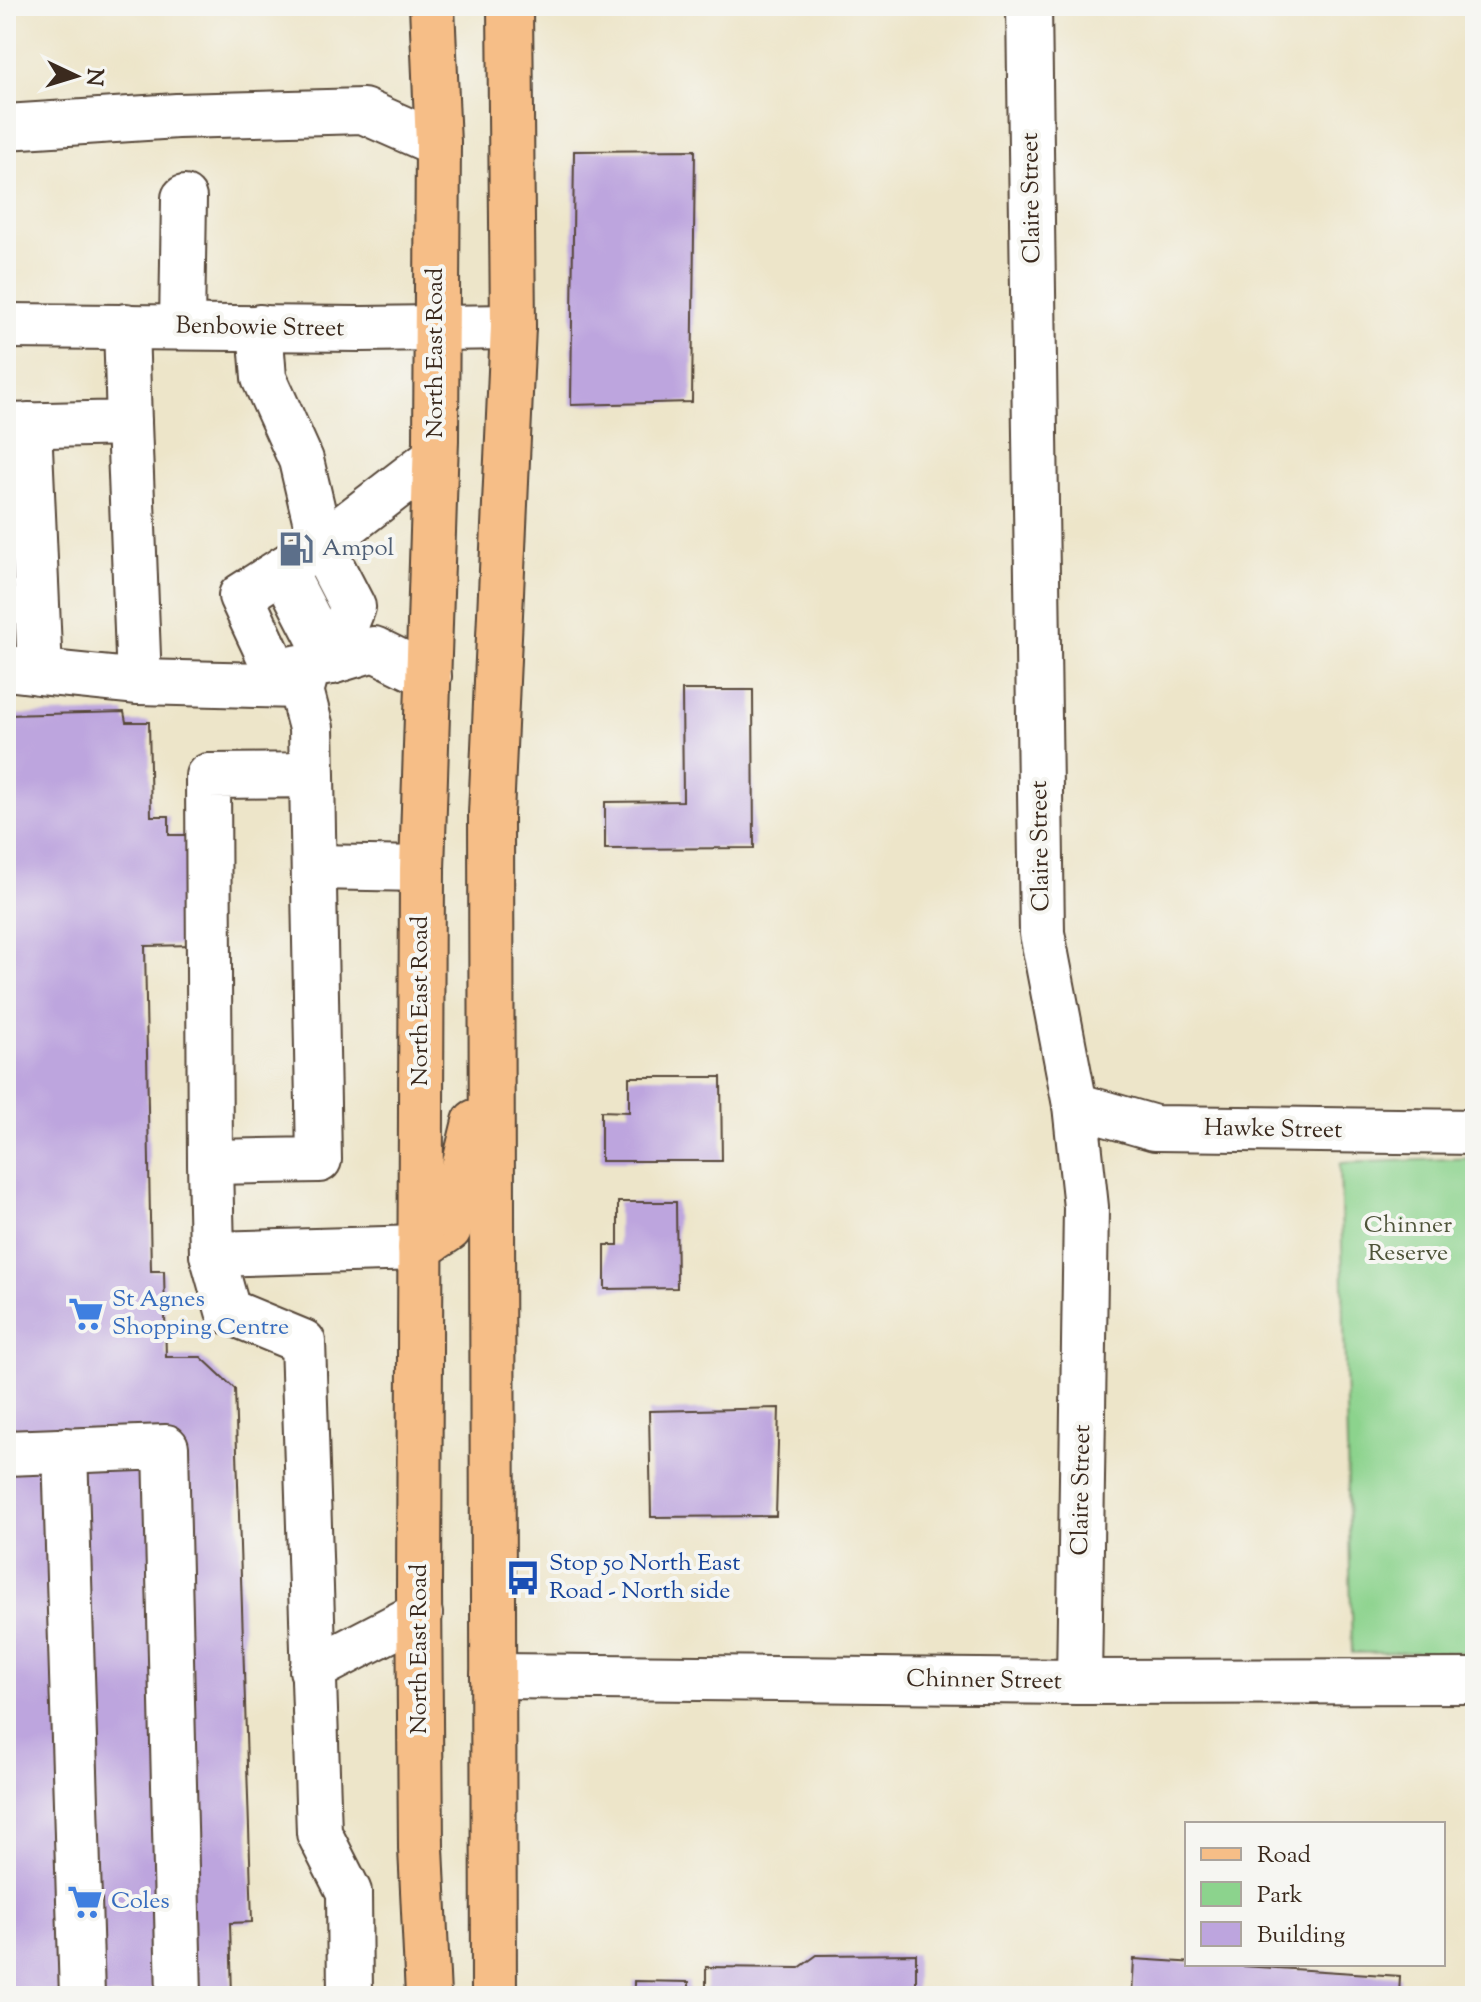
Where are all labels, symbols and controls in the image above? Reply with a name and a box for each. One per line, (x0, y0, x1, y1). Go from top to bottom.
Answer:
north arrow (36, 36, 116, 116)
text: N (76, 67, 110, 87)
street label: Claire Street (1014, 132, 1050, 264)
street label: North East Road (419, 267, 453, 438)
street label: Benbowie Street (175, 310, 345, 346)
fuel station icon: Ampol (277, 530, 315, 568)
place label: Ampol (322, 532, 394, 566)
street label: Claire Street (1023, 780, 1059, 912)
street label: North East Road (404, 915, 438, 1086)
street label: Hawke Street (1203, 1112, 1343, 1148)
park label: Chinner Reserve (1364, 1209, 1452, 1271)
place label: St Agnes Shopping Centre (112, 1283, 289, 1345)
supermarket icon: St Agnes Shopping Centre (67, 1295, 105, 1333)
street label: Claire Street (1064, 1424, 1100, 1556)
place label: Stop 50 North East Road - North side (549, 1547, 740, 1609)
bus stop icon: Stop 50 North East Road - North side (504, 1559, 542, 1597)
street label: North East Road (403, 1563, 437, 1734)
street label: Chinner Street (906, 1663, 1062, 1699)
legend (1185, 1822, 1445, 1966)
text: Road (1257, 1839, 1311, 1873)
text: Park (1257, 1879, 1303, 1913)
supermarket icon: Coles (66, 1883, 104, 1921)
place label: Coles (111, 1885, 170, 1919)
text: Building (1257, 1919, 1346, 1953)

